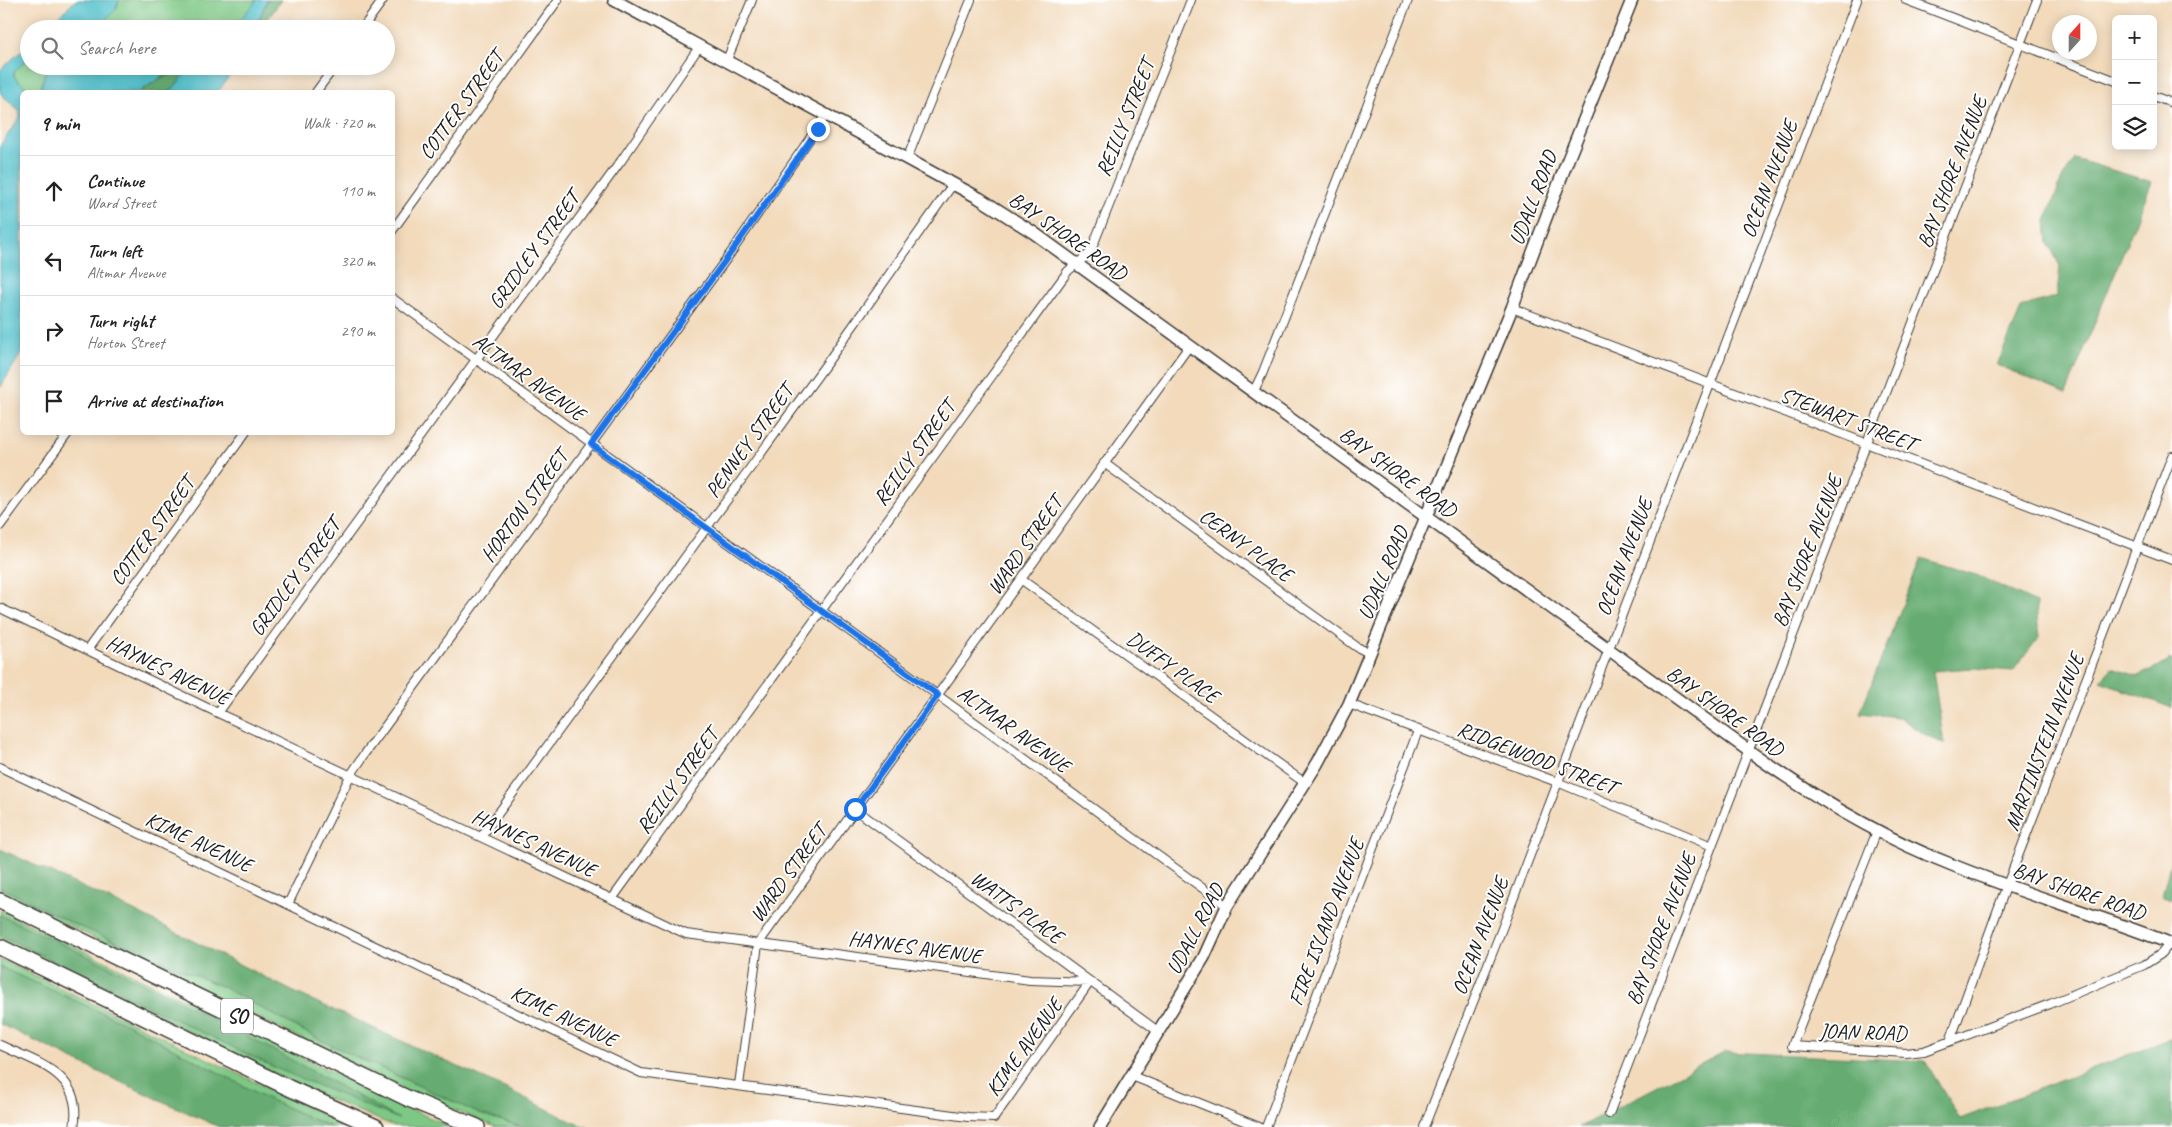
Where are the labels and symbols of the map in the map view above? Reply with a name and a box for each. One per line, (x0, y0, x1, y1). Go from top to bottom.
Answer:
north arrow (2052, 15, 2097, 60)
street label: COTTER STREET (413, 41, 512, 164)
street label: REILLY STREET (1090, 51, 1162, 180)
street label: BAY SHORE AVENUE (1911, 90, 1994, 251)
street label: OCEAN AVENUE (1735, 114, 1804, 241)
route end (807, 118, 830, 141)
street label: UDALL ROAD (1503, 146, 1563, 249)
street label: GRIDLEY STREET (483, 182, 588, 314)
street label: BAY SHORE ROAD (1004, 186, 1134, 287)
street label: ALTMAR AVENUE (468, 327, 592, 428)
street label: PENNEY STREET (699, 375, 802, 503)
street label: STEWART STREET (1777, 381, 1924, 459)
street label: REILLY STREET (867, 391, 964, 511)
street label: BAY SHORE ROAD (1335, 421, 1463, 524)
street label: HORTON STREET (475, 441, 577, 567)
street label: COTTER STREET (104, 467, 203, 590)
street label: BAY SHORE AVENUE (1766, 469, 1849, 630)
street label: WARD STREET (981, 487, 1071, 599)
street label: OCEAN AVENUE (1590, 492, 1659, 619)
street label: CERNY PLACE (1194, 503, 1300, 589)
street label: GRIDLEY STREET (244, 509, 349, 641)
street label: UDALL ROAD (1352, 521, 1415, 624)
street label: DUFFY PLACE (1122, 625, 1226, 710)
street label: HAYNES AVENUE (102, 629, 236, 712)
street label: MARTINSTEIN AVENUE (1998, 648, 2091, 834)
street label: BAY SHORE ROAD (1662, 660, 1790, 763)
street label: ALTMAR AVENUE (953, 679, 1077, 780)
street label: RIDGEWOOD STREET (1454, 716, 1625, 802)
street label: REILLY STREET (630, 719, 727, 839)
route start (844, 798, 867, 821)
street label: HAYNES AVENUE (468, 803, 602, 884)
street label: KIME AVENUE (142, 806, 259, 879)
street label: WARD STREET (744, 815, 835, 927)
street label: FIRE ISLAND AVENUE (1282, 833, 1371, 1009)
street label: BAY SHORE AVENUE (1620, 847, 1703, 1008)
street label: BAY SHORE ROAD (2009, 856, 2150, 926)
street label: WATTS PLACE (966, 865, 1070, 951)
street label: OCEAN AVENUE (1446, 871, 1515, 998)
street label: UDALL ROAD (1160, 878, 1231, 979)
street label: HAYNES AVENUE (847, 925, 985, 970)
street label: KIME AVENUE (507, 979, 623, 1054)
street label: KIME AVENUE (980, 991, 1070, 1101)
road number: SO (221, 998, 253, 1034)
street label: JOAN ROAD (1818, 1017, 1909, 1047)

